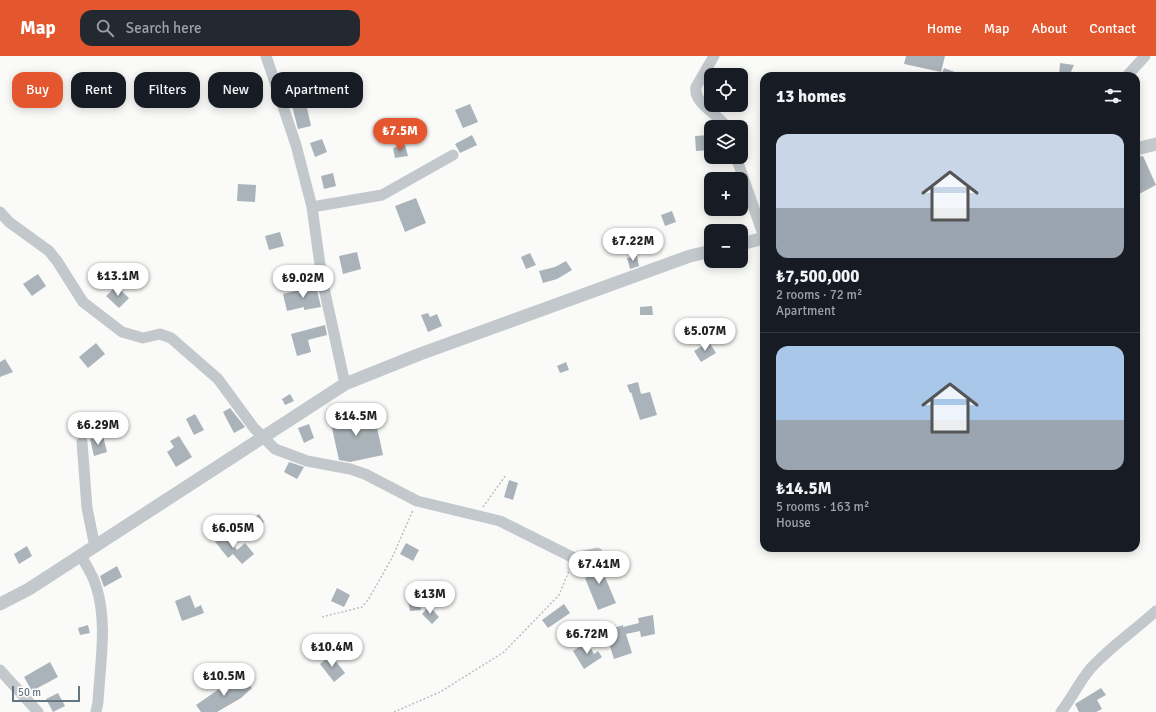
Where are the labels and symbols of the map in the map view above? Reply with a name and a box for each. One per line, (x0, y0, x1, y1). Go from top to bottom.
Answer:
pin: ₺7.5M (372, 118, 428, 152)
pin: ₺7.22M (600, 228, 666, 262)
pin: ₺13.1M (85, 263, 151, 297)
pin: ₺9.02M (270, 265, 336, 299)
pin: ₺5.07M (672, 318, 738, 352)
pin: ₺14.5M (323, 403, 389, 437)
pin: ₺6.29M (65, 412, 131, 446)
pin: ₺6.05M (200, 515, 266, 549)
pin: ₺7.41M (566, 551, 632, 585)
pin: ₺13M (406, 581, 454, 615)
pin: ₺6.72M (554, 621, 620, 655)
pin: ₺10.4M (299, 634, 365, 668)
pin: ₺10.5M (191, 663, 257, 697)
scale bar (12, 684, 80, 703)

